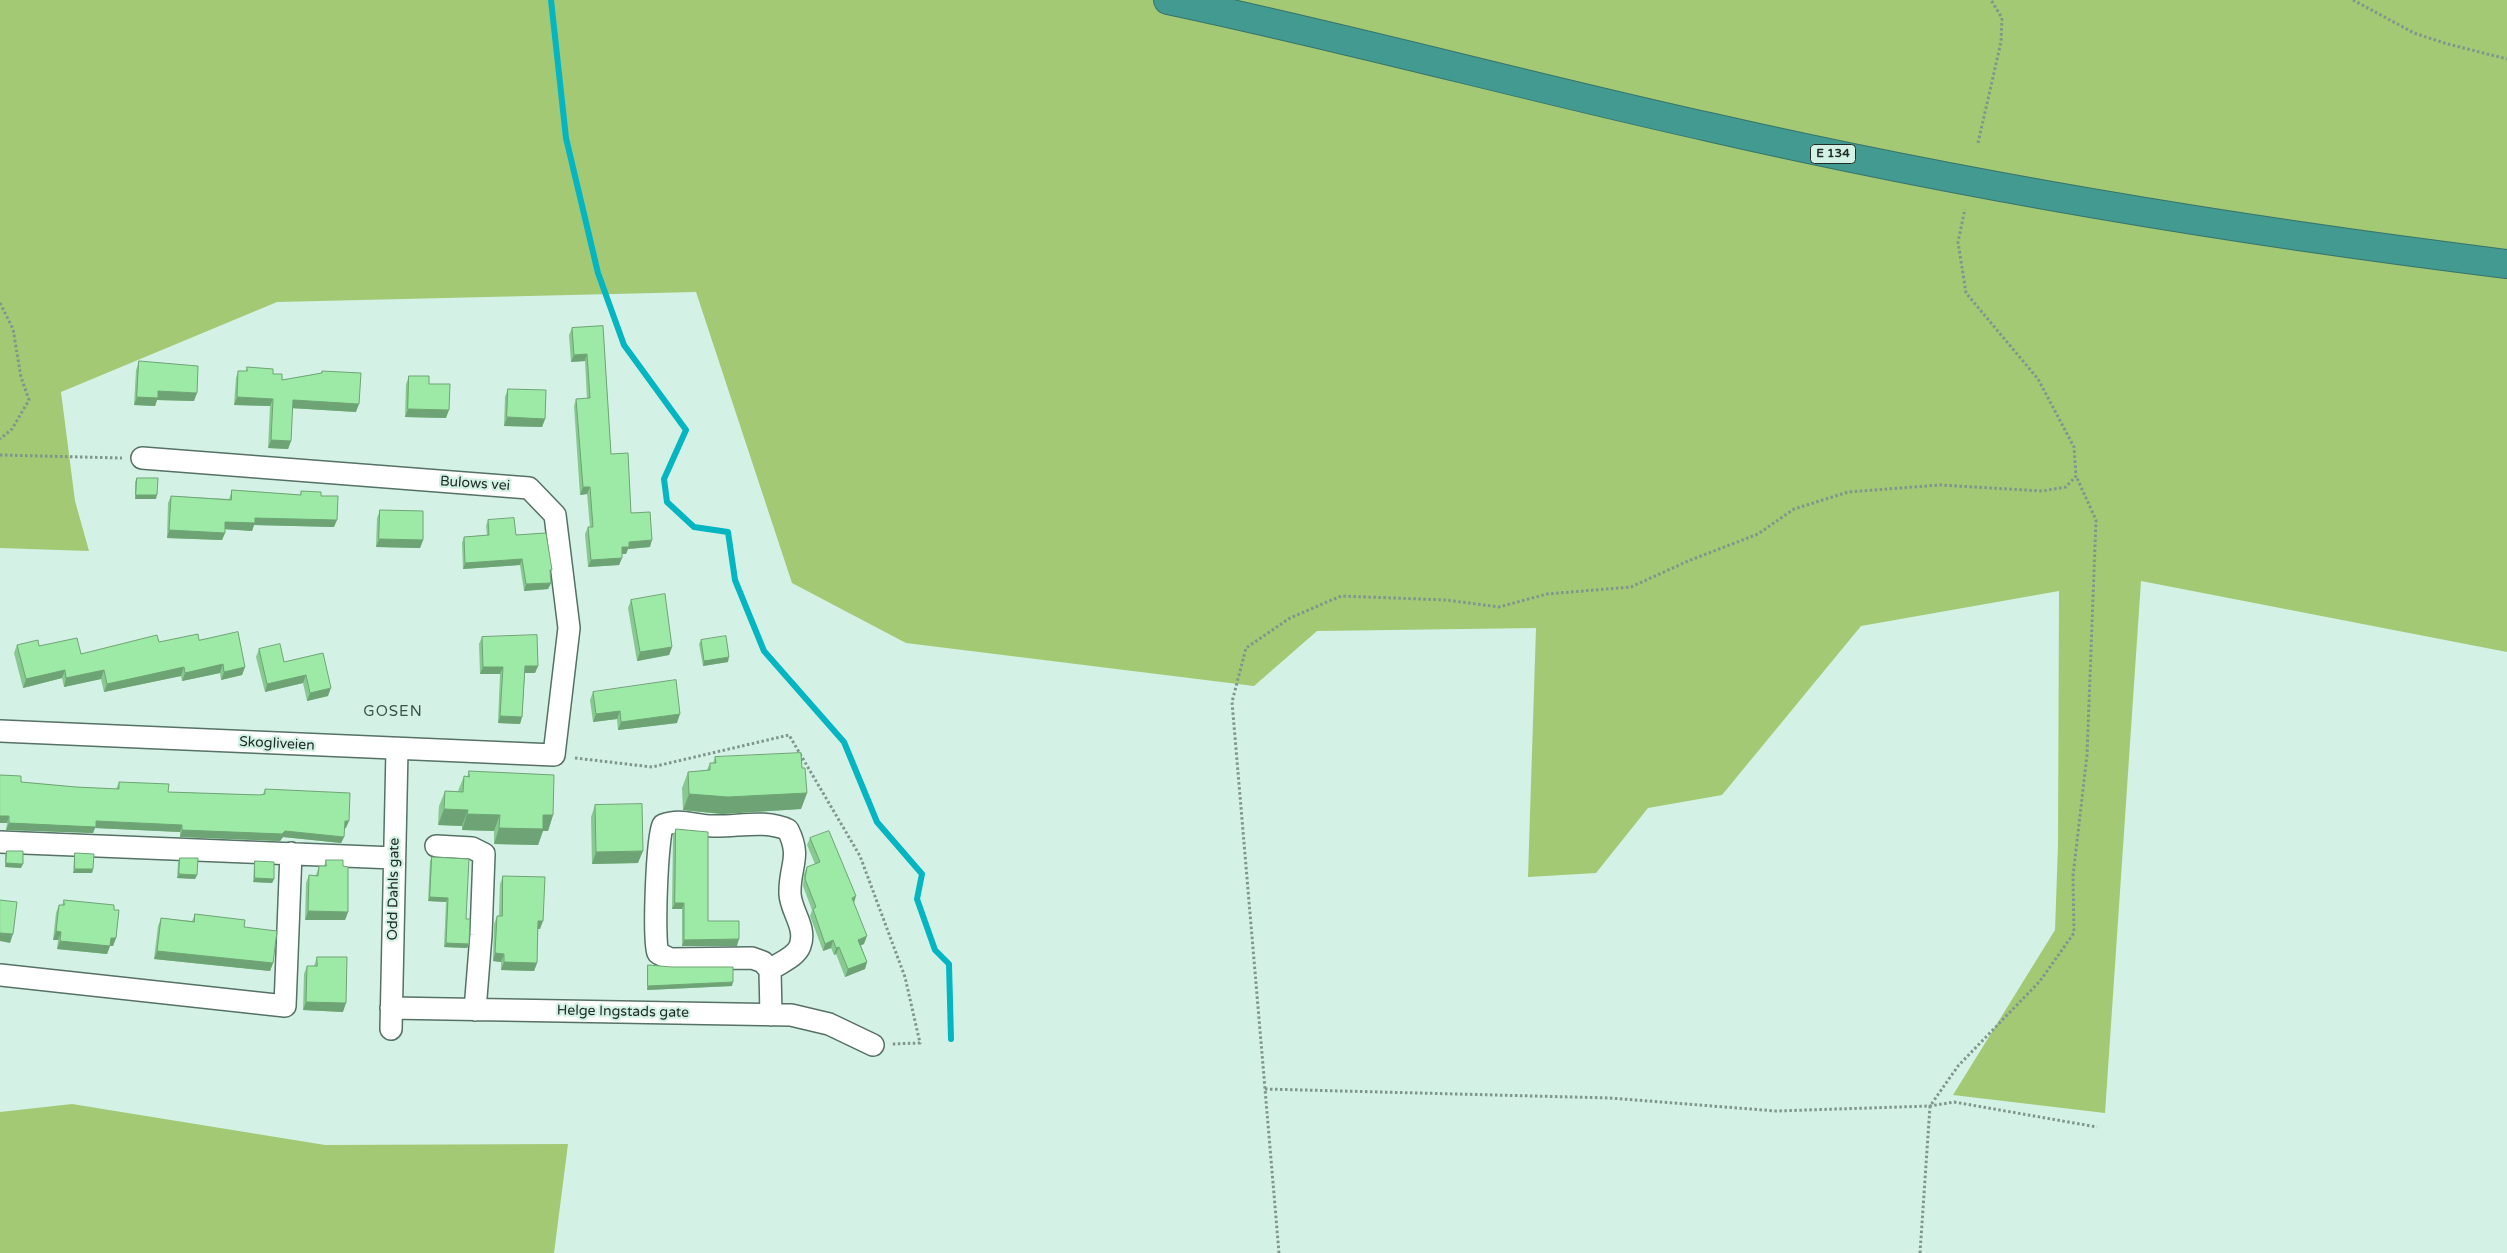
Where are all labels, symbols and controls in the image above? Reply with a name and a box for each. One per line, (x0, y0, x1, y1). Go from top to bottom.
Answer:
road number: E 134 (1810, 144, 1856, 164)
street label: Bulows vei (439, 473, 511, 495)
district label: GOSEN (363, 703, 423, 721)
street label: Skogliveien (239, 734, 315, 754)
street label: Odd Dahls gate (385, 837, 403, 941)
street label: Helge Ingstads gate (557, 1002, 689, 1022)

